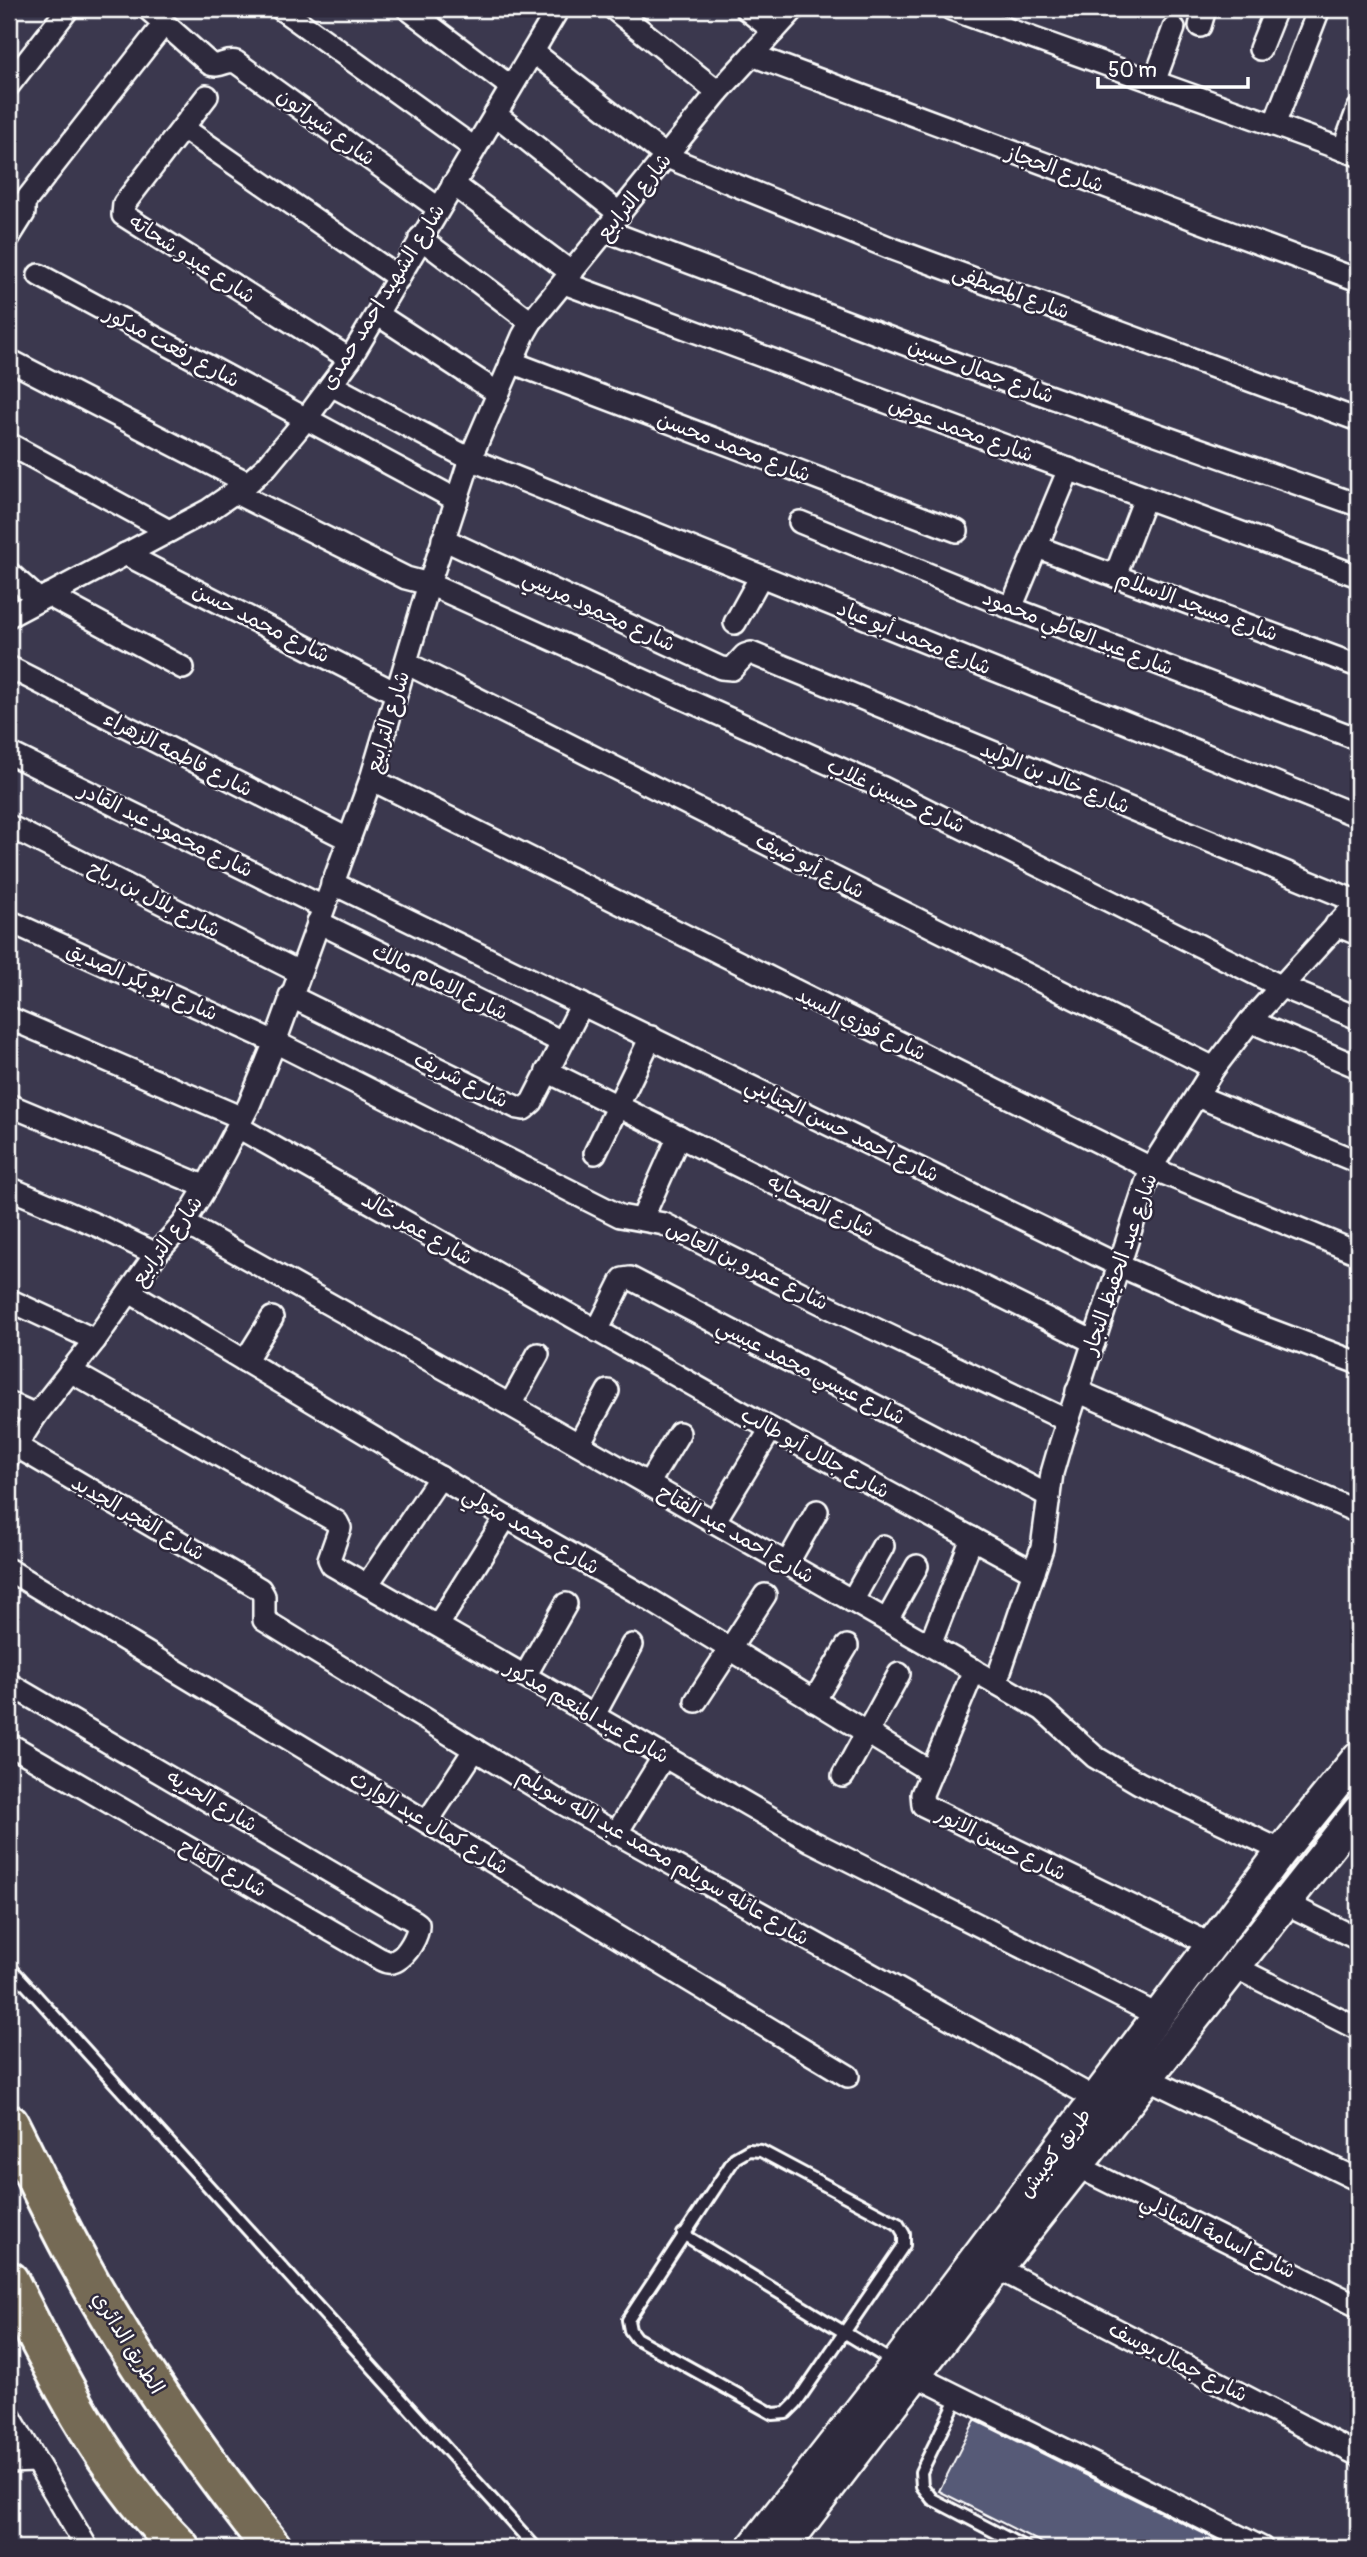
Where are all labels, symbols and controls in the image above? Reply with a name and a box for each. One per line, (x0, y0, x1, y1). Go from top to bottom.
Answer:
scale bar (1098, 46, 1248, 90)
text: 50 m (1108, 57, 1157, 84)
street label: شارع شيراتون (271, 82, 381, 173)
street label: شارع الحجاز (1000, 138, 1108, 200)
street label: شارع الترابيع (590, 148, 678, 247)
street label: شارع الشهيد احمد حمدى (315, 199, 452, 396)
street label: شارع عبدو شحاته (123, 208, 260, 311)
street label: شارع المصطفى (948, 258, 1073, 327)
street label: شارع رفعت مدكور (97, 299, 244, 395)
street label: شارع جمال حسين (904, 332, 1058, 411)
street label: شارع محمد عوض (885, 391, 1037, 470)
street label: شارع محمد محسن (653, 405, 815, 490)
street label: شارع محمود مرسي (516, 564, 680, 663)
street label: شارع مسجد الاسلام (1112, 564, 1282, 650)
street label: شارع محمد حسن (187, 577, 334, 670)
street label: شارع عبد العاطي محمود (977, 584, 1177, 686)
street label: شارع محمد أبو عياد (832, 595, 995, 682)
street label: شارع الترابيع (360, 668, 417, 777)
street label: شارع فاطمه الزهراء (99, 705, 257, 804)
street label: شارع خالد بن الوليد (976, 736, 1134, 821)
street label: شارع حسين غلاب (822, 752, 969, 841)
street label: شارع محمود عبد القادر (72, 775, 257, 885)
street label: شارع أبو ضيف (750, 827, 869, 906)
street label: شارع بلال بن رباح (83, 854, 225, 945)
street label: شارع ابو بكر الصديق (62, 936, 222, 1028)
street label: شارع الامام مالك (367, 937, 512, 1028)
street label: شارع فوزي السيد (791, 981, 931, 1068)
street label: شارع شريف (409, 1046, 513, 1115)
street label: شارع احمد حسن الجنايني (738, 1071, 943, 1193)
street label: شارع الصحابه (762, 1168, 879, 1245)
street label: شارع عبد الحفيظ النجار (1076, 1170, 1165, 1360)
street label: شارع عمر خالد (356, 1186, 478, 1273)
street label: شارع الترابيع (125, 1190, 210, 1292)
street label: شارع عمرو بن العاص (661, 1215, 833, 1318)
street label: شارع عيسي محمد عيسي (710, 1313, 910, 1436)
street label: شارع جلال أبو طالب (735, 1401, 894, 1506)
street label: شارع الفجر الجديد (66, 1469, 210, 1568)
street label: شارع احمد عبد الفتاح (652, 1478, 819, 1591)
street label: شارع محمد متولي (455, 1481, 604, 1585)
street label: شارع عبد المنعم مدكور (497, 1653, 674, 1772)
street label: شارع عائله سويلم محمد عبد الله سويلم (511, 1762, 814, 1954)
street label: شارع الحريه (161, 1763, 262, 1839)
street label: شارع كمال عبد الوارث (344, 1765, 514, 1882)
street label: شارع حسن الانور (930, 1800, 1071, 1888)
street label: شارع الكفاح (174, 1832, 271, 1905)
street label: طريق كعبيش (1012, 2103, 1098, 2203)
street label: شارع اسامة الشاذلي (1134, 2187, 1300, 2290)
street label: الطريق الدائري (85, 2287, 170, 2400)
street label: شارع جمال يوسف (1103, 2315, 1252, 2410)

